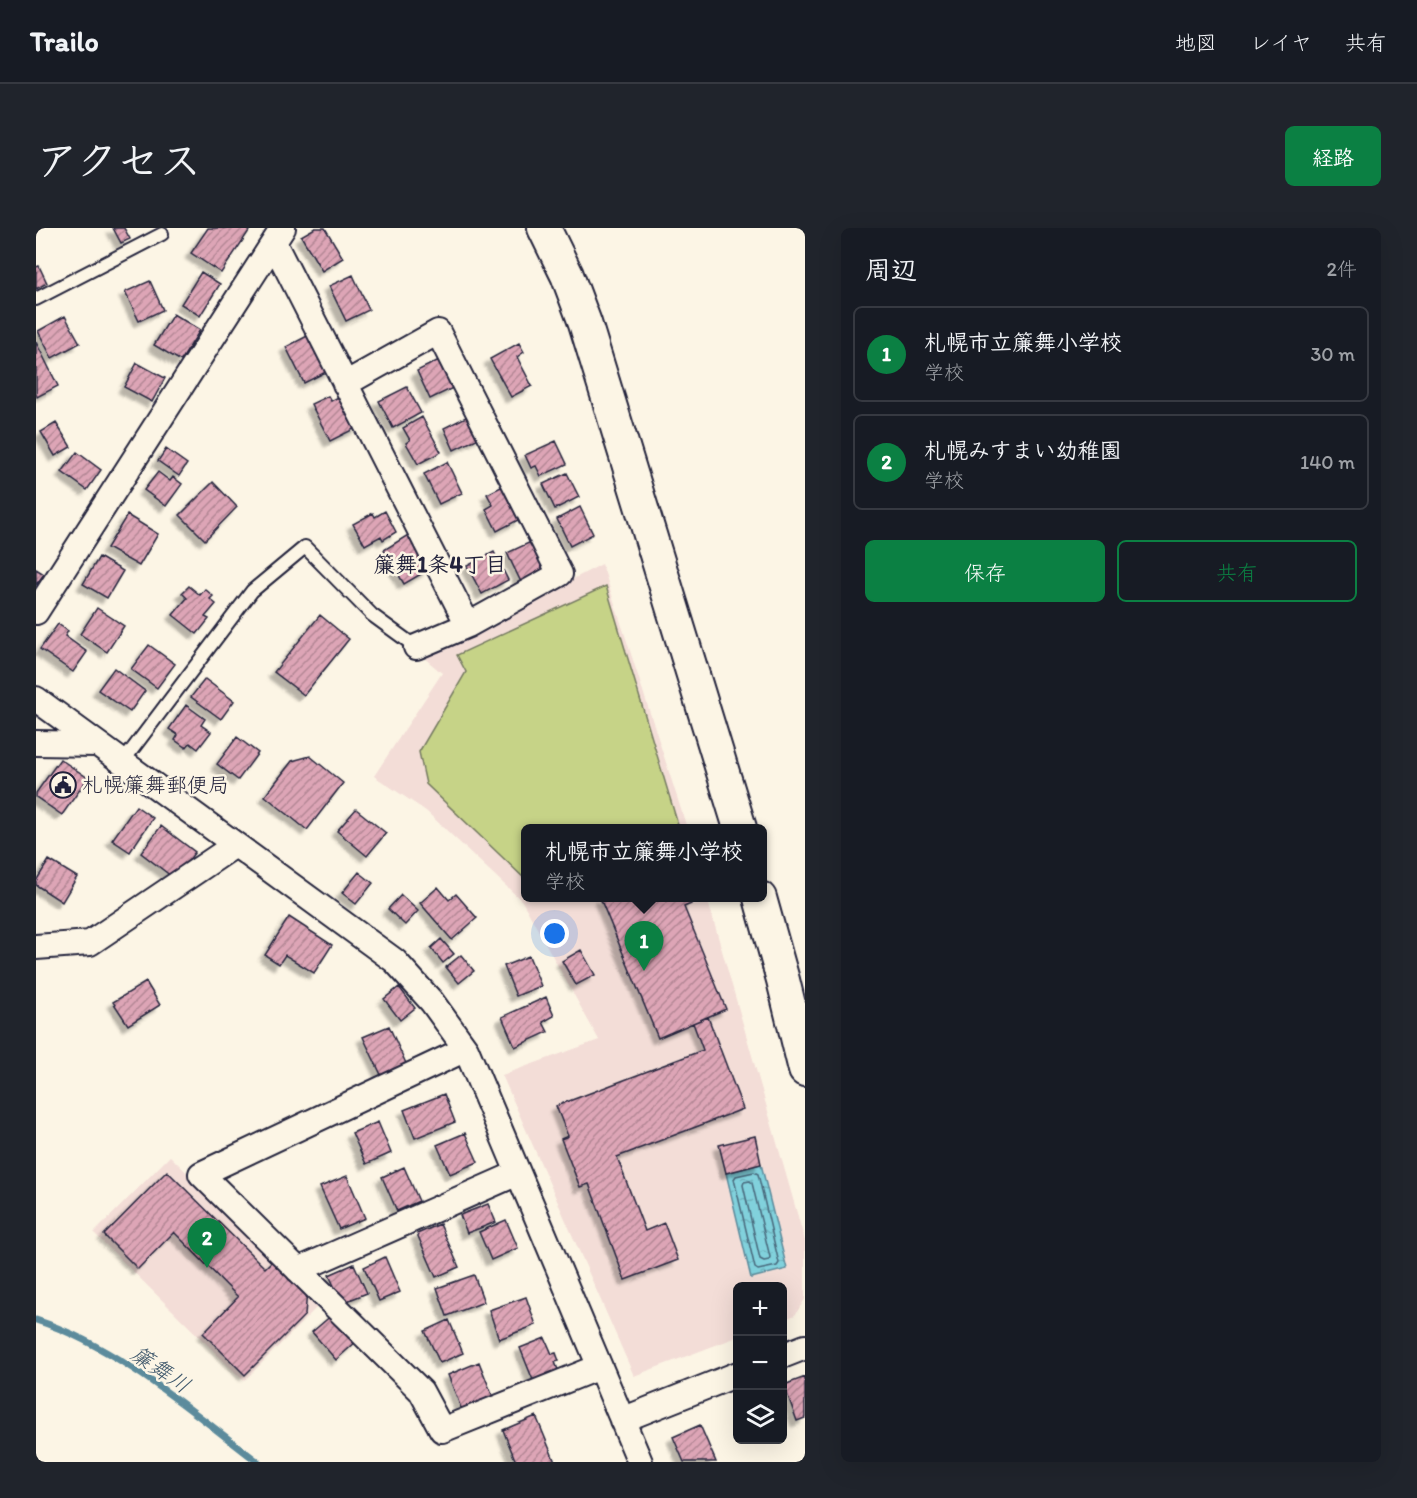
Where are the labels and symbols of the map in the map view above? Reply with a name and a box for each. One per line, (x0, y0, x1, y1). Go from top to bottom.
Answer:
district label: 簾舞1条4丁目 (373, 551, 507, 578)
public building icon: 札幌簾舞郵便局 (48, 770, 78, 800)
place label: 札幌簾舞郵便局 (82, 772, 229, 797)
your location (540, 919, 569, 948)
pin: 1 (624, 922, 664, 971)
pin: 2 (188, 1218, 226, 1268)
water label: 簾舞川 (126, 1340, 196, 1399)

